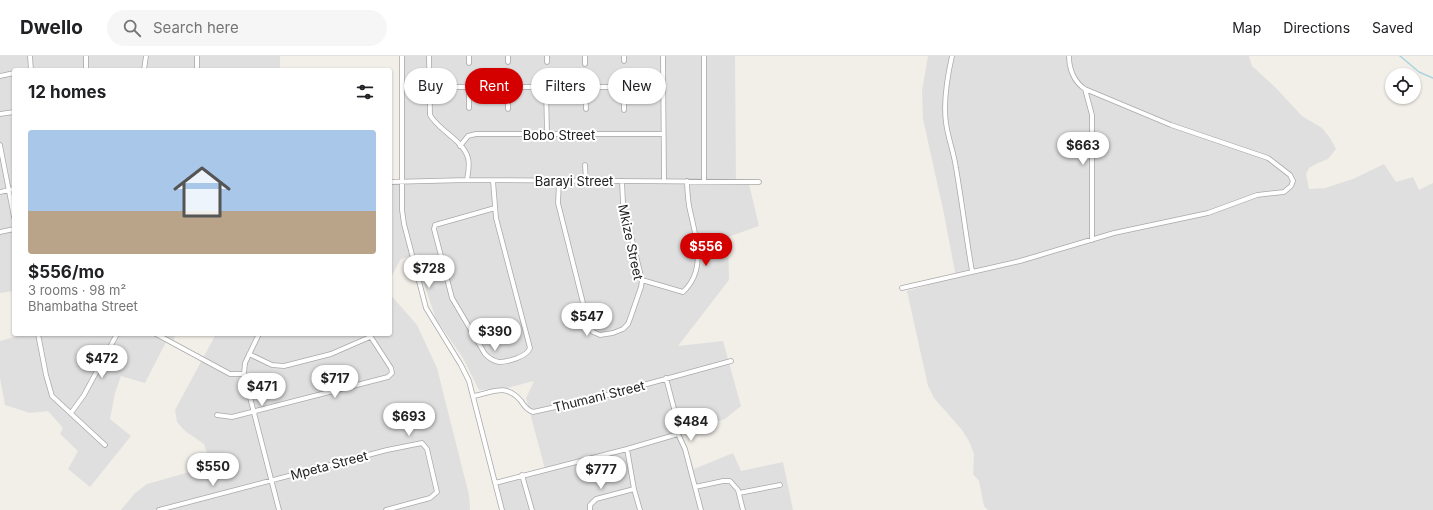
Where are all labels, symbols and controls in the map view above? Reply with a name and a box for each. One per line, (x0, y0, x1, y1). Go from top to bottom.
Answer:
search box (107, 10, 387, 46)
text: Dwello (20, 16, 83, 39)
icon: search (121, 17, 143, 39)
text: Search here (153, 18, 239, 37)
text: Map (1232, 19, 1261, 36)
text: Directions (1283, 19, 1350, 36)
text: Saved (1372, 19, 1413, 36)
chip: Buy (404, 68, 457, 104)
chip: Rent (465, 68, 523, 104)
chip: Filters (531, 68, 600, 104)
chip: New (608, 68, 666, 104)
map controls (1385, 68, 1421, 104)
button: locate (1385, 68, 1421, 104)
icon: filters (354, 81, 376, 103)
text: 12 homes (28, 82, 106, 102)
street label: Bobo Street (523, 127, 595, 143)
pin: $663 (1059, 132, 1107, 166)
text: $663 (1066, 137, 1100, 153)
icon: home (166, 156, 238, 228)
street label: Barayi Street (535, 173, 613, 189)
street label: Mkize Street (615, 203, 647, 281)
pin: $556 (682, 233, 730, 267)
text: $556 (689, 238, 723, 254)
pin: $728 (405, 255, 453, 289)
text: $728 (413, 260, 445, 276)
text: $556/mo (28, 262, 104, 282)
text: 3 rooms · 98 m² (28, 282, 126, 298)
text: Bhambatha Street (28, 298, 138, 314)
pin: $547 (563, 303, 611, 337)
text: $547 (570, 308, 604, 324)
pin: $390 (471, 318, 519, 352)
text: $390 (478, 323, 512, 339)
pin: $472 (78, 345, 126, 379)
text: $472 (85, 350, 119, 366)
pin: $717 (311, 365, 359, 399)
text: $717 (320, 370, 350, 386)
pin: $471 (238, 373, 286, 407)
street label: Thumani Street (552, 377, 646, 415)
text: $471 (247, 378, 277, 394)
pin: $693 (385, 403, 433, 437)
text: $693 (392, 408, 426, 424)
pin: $484 (667, 408, 715, 442)
text: $484 (674, 413, 708, 429)
street label: Mpeta Street (289, 447, 369, 483)
pin: $550 (189, 453, 237, 487)
pin: $777 (577, 456, 625, 490)
text: $550 (196, 458, 230, 474)
text: $777 (585, 461, 617, 477)

